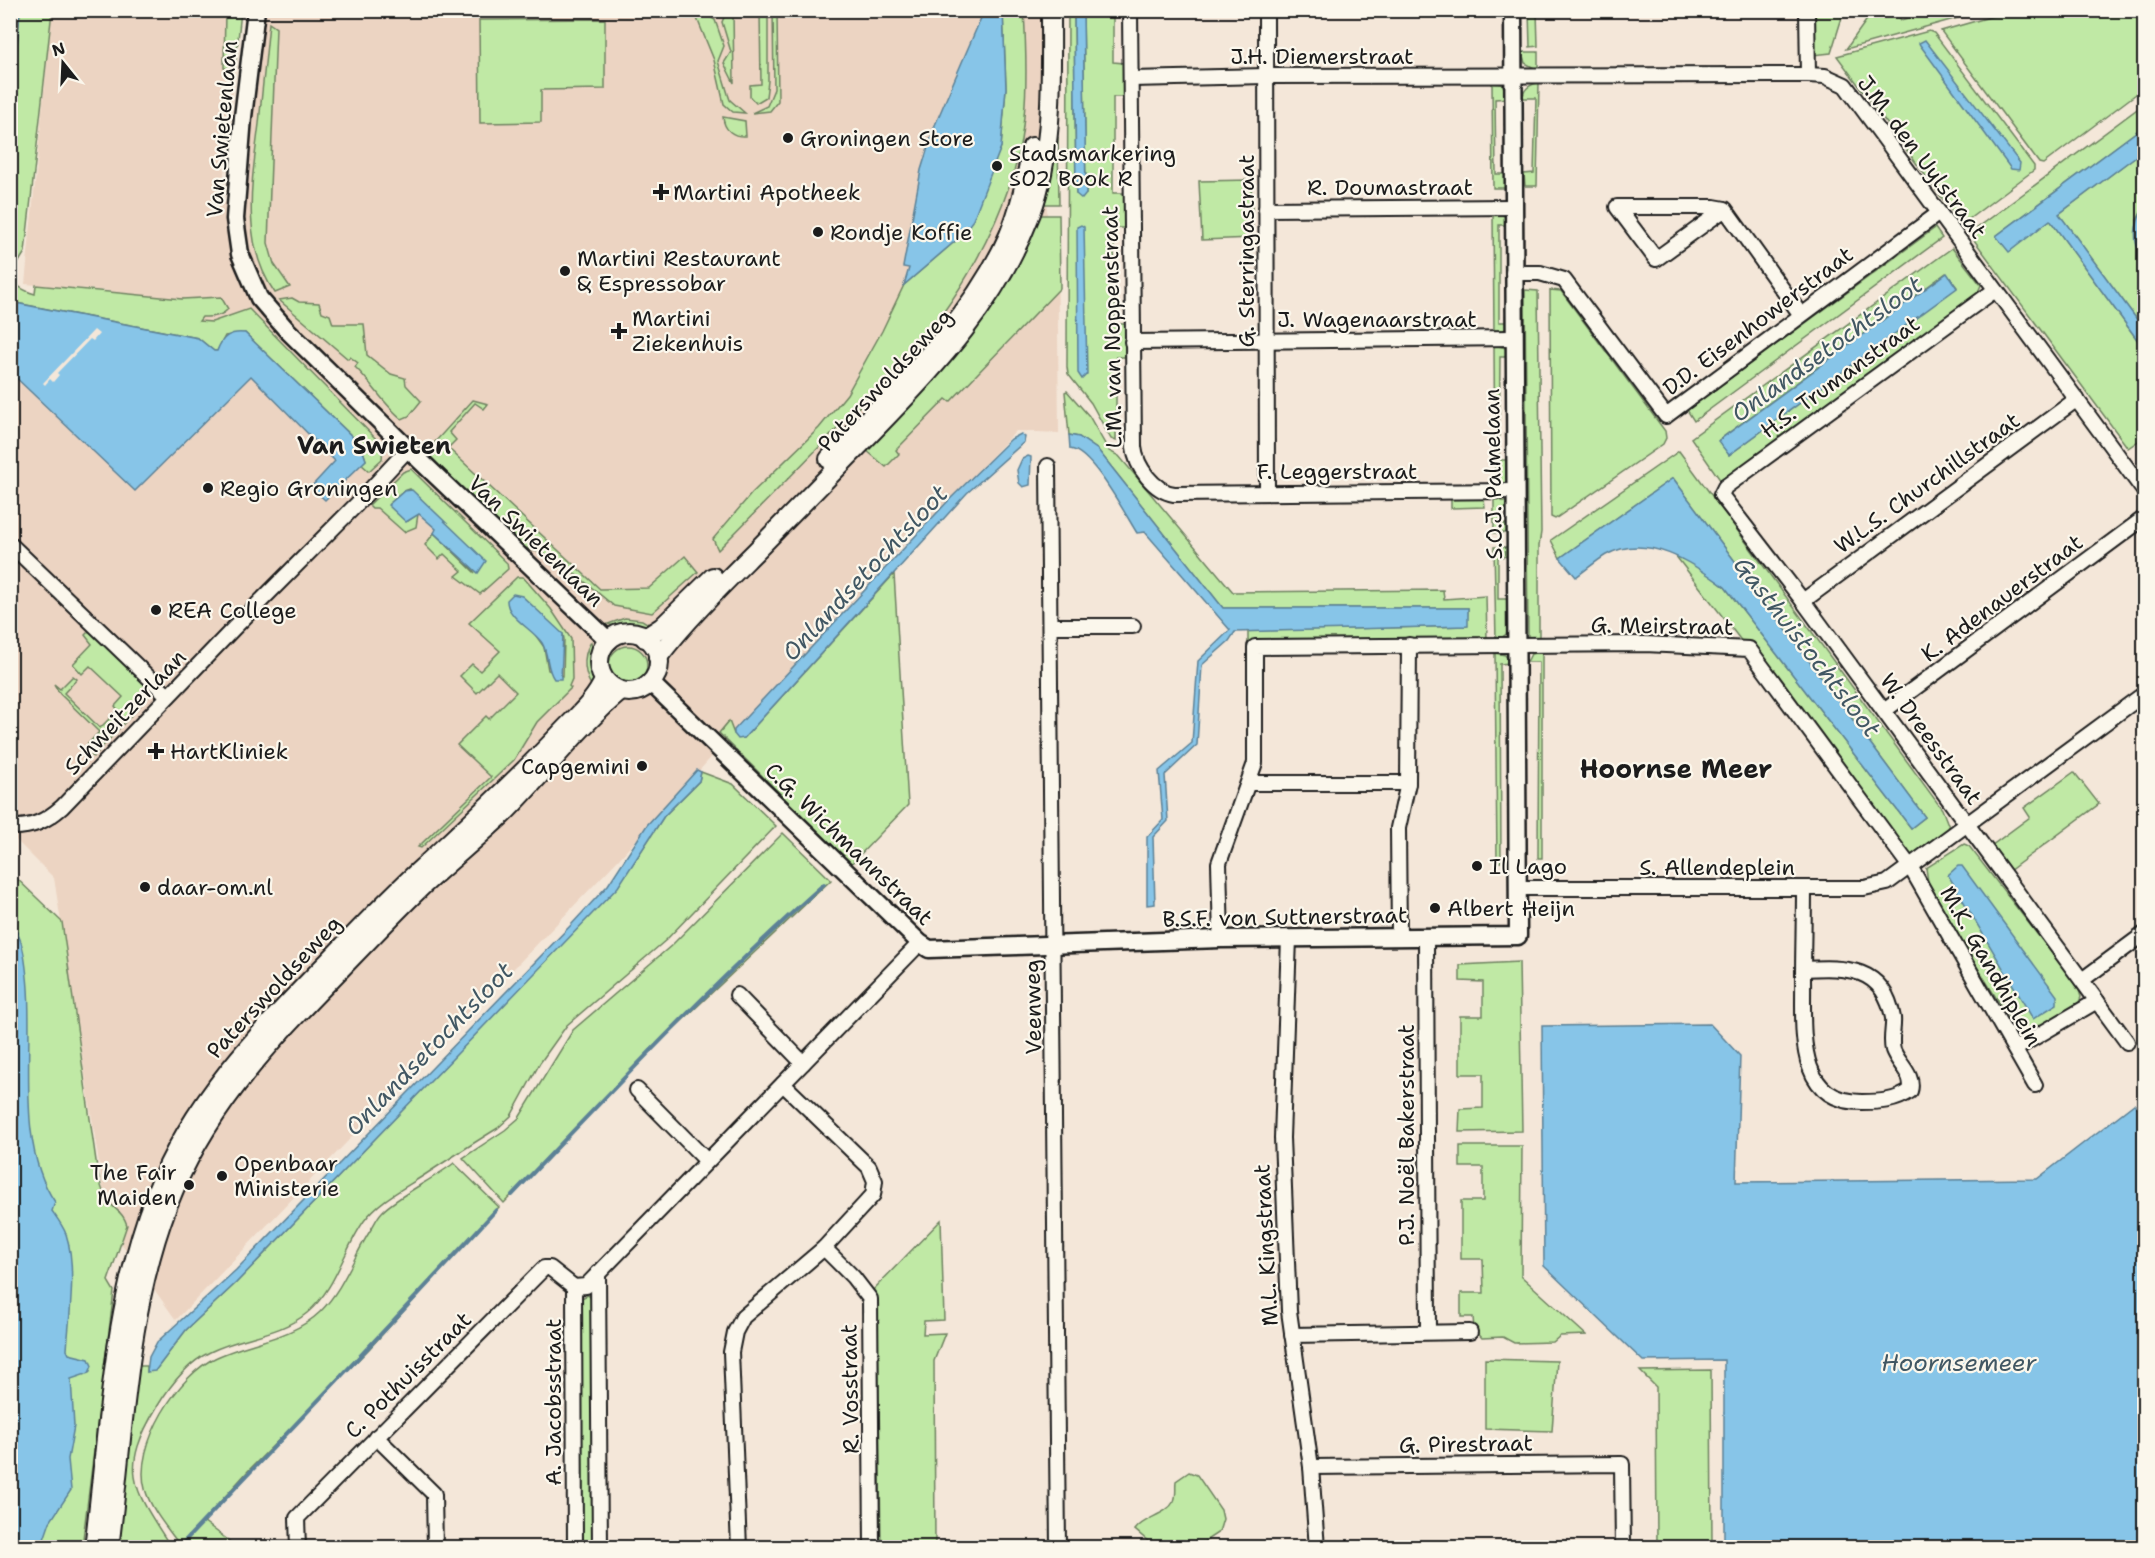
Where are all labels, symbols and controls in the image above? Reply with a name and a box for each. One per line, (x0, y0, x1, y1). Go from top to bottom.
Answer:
north arrow (33, 33, 93, 93)
text: N (49, 37, 68, 61)
street label: Van Swietenlaan (200, 39, 244, 219)
street label: J.H. Diemerstraat (1230, 42, 1414, 71)
street label: J.M. den Uylstraat (1851, 69, 1993, 245)
place label: Groningen Store (800, 124, 974, 153)
marker: Groningen Store (781, 131, 795, 145)
place label: Stadsmarkering S02 Book R (1009, 139, 1176, 193)
street label: G. Sterringastraat (1232, 154, 1261, 348)
marker: Stadsmarkering S02 Book R (990, 159, 1004, 173)
street label: R. Doumastraat (1307, 173, 1473, 202)
place label: Martini Apotheek (673, 178, 861, 207)
marker: Martini Apotheek (654, 185, 668, 199)
street label: L.M. van Noppenstraat (1095, 205, 1129, 449)
place label: Rondje Koffie (830, 218, 973, 247)
marker: Rondje Koffie (811, 225, 825, 239)
street label: D.D. Eisenhowerstraat (1657, 240, 1859, 402)
place label: Martini Restaurant & Espressobar (577, 244, 781, 298)
marker: Martini Restaurant & Espressobar (558, 264, 572, 278)
water label: Onlandsetochtsloot (1725, 268, 1930, 429)
street label: Paterswoldseweg (811, 302, 959, 458)
place label: Martini Ziekenhuis (632, 304, 744, 358)
street label: J. Wagenaarstraat (1277, 305, 1477, 334)
street label: H.S. Trumanstraat (1755, 309, 1925, 445)
marker: Martini Ziekenhuis (610, 322, 628, 340)
street label: S.O.J. Palmelaan (1477, 388, 1509, 560)
street label: W.L.S. Churchillstraat (1828, 406, 2026, 560)
district label: Van Swieten (297, 430, 451, 462)
street label: F. Leggerstraat (1257, 457, 1417, 486)
street label: Van Swietenlaan (462, 469, 610, 613)
place label: Regio Groningen (220, 474, 397, 503)
water label: Onlandsetochtsloot (775, 478, 955, 668)
marker: Regio Groningen (201, 481, 215, 495)
street label: K. Adenauerstraat (1915, 528, 2089, 668)
water label: Gasthuistochtsloot (1726, 550, 1888, 744)
place label: REA College (168, 596, 297, 625)
marker: REA College (149, 603, 163, 617)
street label: G. Meirstraat (1590, 610, 1734, 642)
street label: Schweitzerlaan (58, 643, 192, 781)
street label: W. Dreesstraat (1873, 667, 1989, 811)
place label: HartKliniek (170, 737, 288, 766)
marker: HartKliniek (147, 742, 165, 760)
district label: Hoornse Meer (1580, 751, 1772, 786)
place label: Capgemini (521, 752, 630, 781)
street label: C.G. Wichmannstraat (759, 756, 939, 932)
marker: Capgemini (635, 759, 649, 773)
place label: Il Lago (1489, 852, 1567, 881)
street label: S. Allendeplein (1639, 853, 1795, 882)
marker: Il Lago (1470, 859, 1484, 873)
place label: daar-om.nl (157, 873, 273, 902)
marker: daar-om.nl (138, 880, 152, 894)
street label: M.K. Gandhiplein (1933, 881, 2049, 1051)
place label: Albert Heijn (1447, 894, 1575, 923)
street label: B.S.F. von Suttnerstraat (1162, 900, 1408, 934)
marker: Albert Heijn (1428, 901, 1442, 915)
street label: Paterswoldseweg (200, 909, 348, 1065)
water label: Onlandsetochtsloot (338, 955, 521, 1143)
street label: Veenweg (1018, 959, 1048, 1055)
street label: P.J. Noël Bakerstraat (1392, 1024, 1421, 1246)
place label: Openbaar Ministerie (234, 1149, 340, 1203)
place label: The Fair Maiden (90, 1158, 177, 1212)
street label: M.L. Kingstraat (1247, 1163, 1285, 1327)
marker: Openbaar Ministerie (215, 1169, 229, 1183)
marker: The Fair Maiden (182, 1178, 196, 1192)
street label: C. Pothuisstraat (338, 1305, 478, 1445)
street label: A. Jacobsstraat (539, 1318, 568, 1486)
street label: R. Vosstraat (834, 1324, 866, 1454)
water label: Hoornsemeer (1881, 1347, 2037, 1379)
street label: G. Pirestraat (1399, 1428, 1533, 1460)

